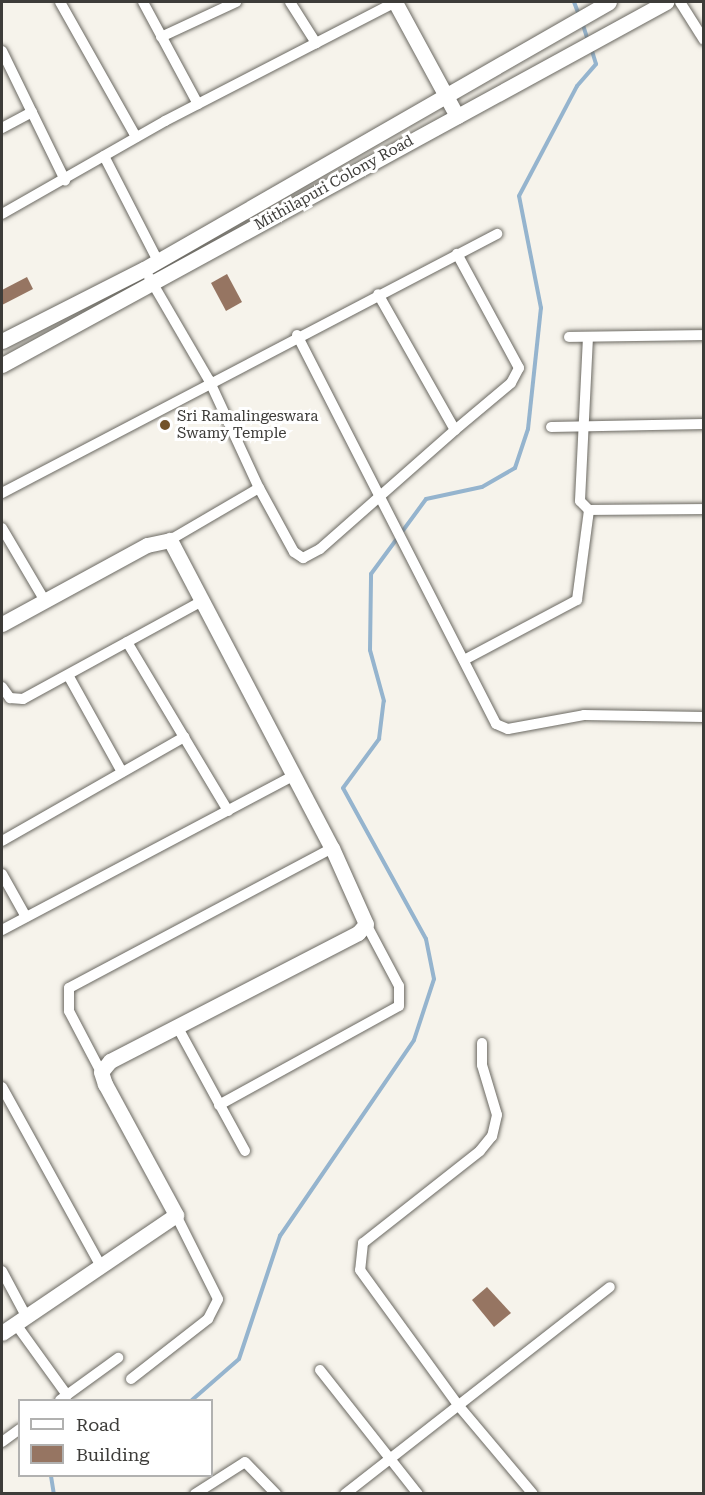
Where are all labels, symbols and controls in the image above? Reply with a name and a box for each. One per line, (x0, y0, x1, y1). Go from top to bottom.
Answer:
street label: Mithilapuri Colony Road (251, 132, 417, 234)
place label: Sri Ramalingeswara Swamy Temple (177, 407, 318, 442)
marker: Sri Ramalingeswara Swamy Temple (158, 418, 172, 432)
legend (18, 1399, 213, 1477)
text: Road (76, 1414, 120, 1435)
text: Building (76, 1444, 150, 1465)

